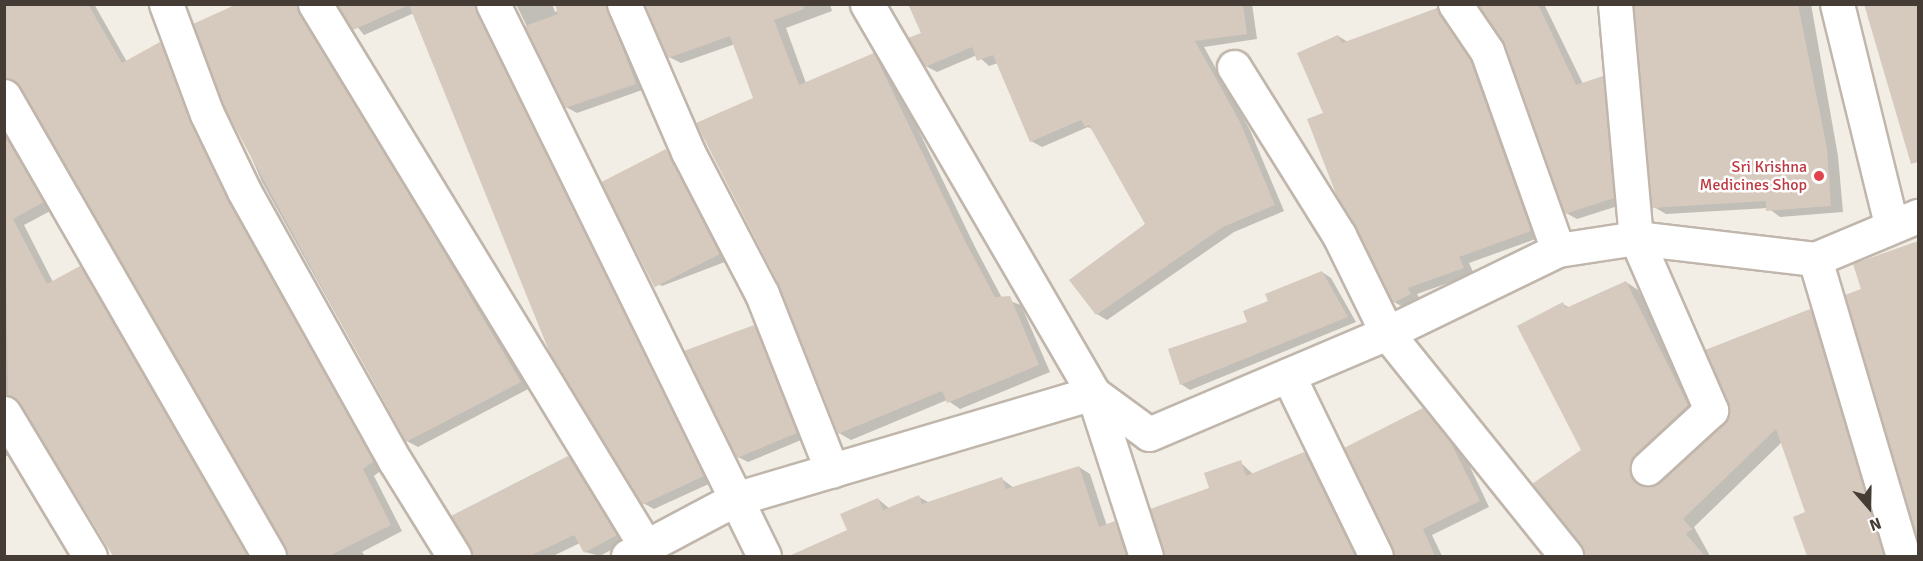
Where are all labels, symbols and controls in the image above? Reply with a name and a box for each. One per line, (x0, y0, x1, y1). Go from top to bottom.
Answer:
place label: Sri Krishna Medicines Shop (1700, 157, 1807, 195)
marker: Sri Krishna Medicines Shop (1812, 169, 1826, 183)
north arrow (1839, 477, 1899, 537)
text: N (1867, 513, 1884, 535)

